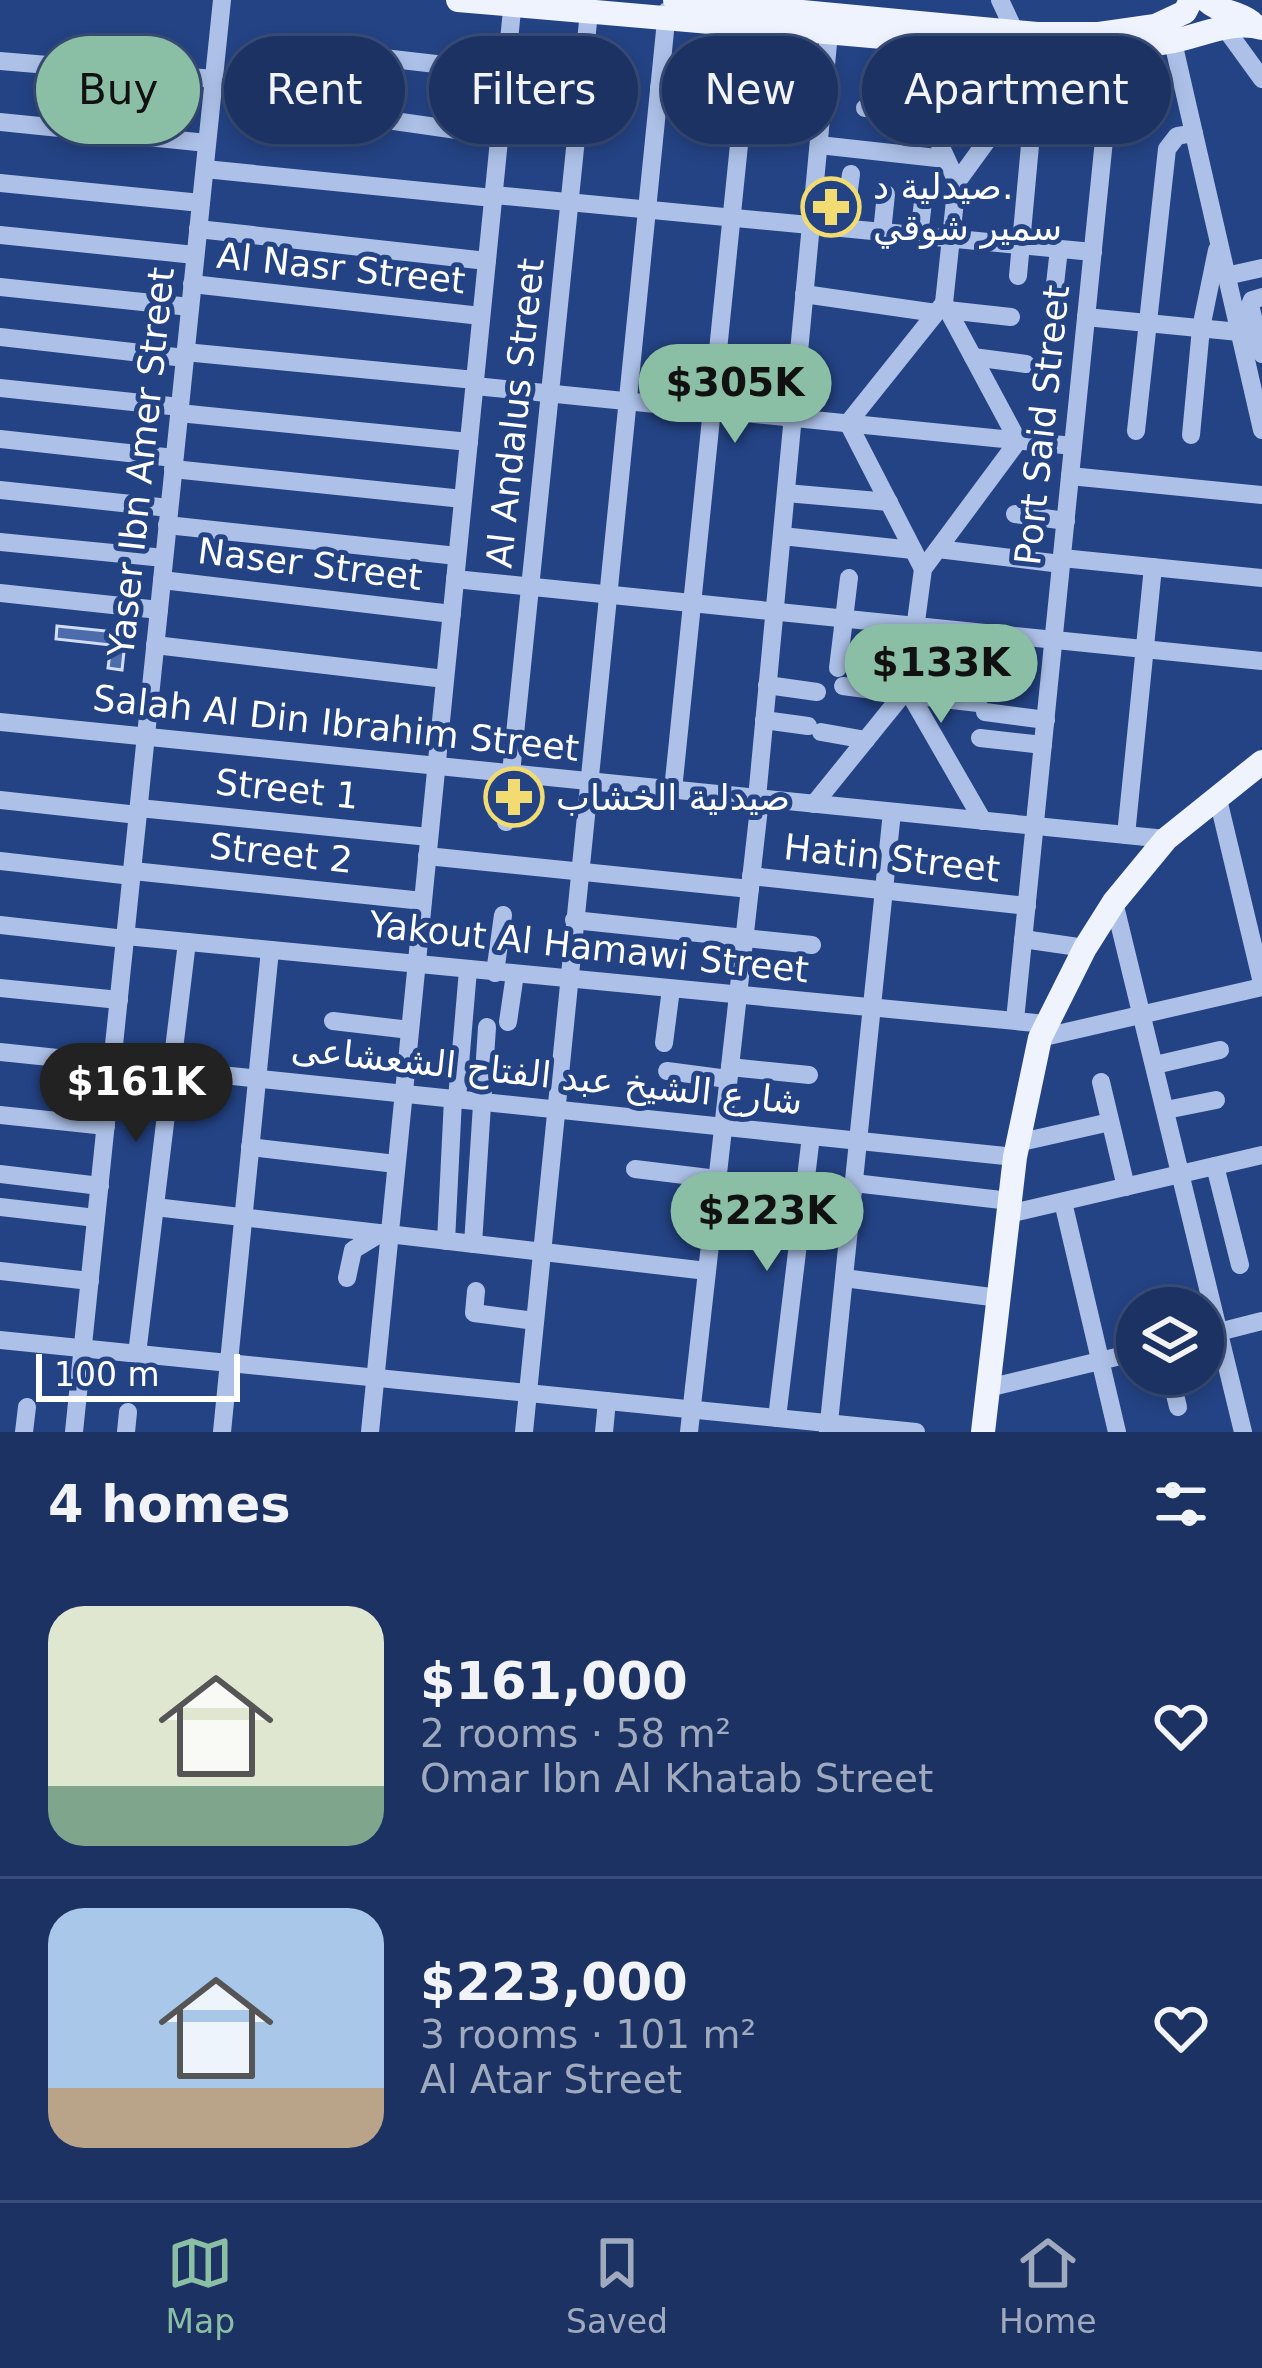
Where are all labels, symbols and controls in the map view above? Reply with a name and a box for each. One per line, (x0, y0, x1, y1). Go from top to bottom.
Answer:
chip: Buy (36, 36, 200, 144)
chip: Rent (224, 36, 405, 144)
chip: Filters (429, 36, 638, 144)
chip: New (662, 36, 838, 144)
chip: Apartment (862, 36, 1171, 144)
place label: صيدلية د. سمير شوقي (873, 166, 1062, 249)
pharmacy icon: صيدلية د. سمير شوقي (800, 176, 862, 238)
street label: Al Nasr Street (215, 235, 467, 301)
street label: Al Andalus Street (478, 256, 552, 570)
street label: Yaser Ibn Amer Street (100, 265, 182, 660)
street label: Port Said Street (1007, 283, 1077, 567)
pin: $305K (651, 344, 819, 446)
text: $305K (666, 360, 804, 405)
street label: Naser Street (196, 530, 424, 598)
pin: $133K (857, 624, 1025, 726)
text: $133K (872, 640, 1010, 685)
street label: Salah Al Din Ibrahim Street (91, 677, 581, 769)
street label: Street 1 (213, 761, 361, 817)
pharmacy icon: صيدلية الخشاب (483, 766, 545, 828)
place label: صيدلية الخشاب (556, 777, 790, 818)
street label: Street 2 (207, 825, 355, 881)
street label: Hatin Street (782, 826, 1002, 890)
street label: Yakout Al Hamawi Street (366, 903, 811, 990)
street label: شارع الشيخ عبد الفتاح الشعشاعى (289, 1028, 804, 1123)
pin: $161K (52, 1043, 220, 1145)
text: $161K (67, 1059, 205, 1104)
pin: $223K (683, 1172, 851, 1274)
text: $223K (698, 1188, 836, 1233)
map controls (1116, 1287, 1224, 1395)
button: layers (1116, 1287, 1224, 1395)
scale bar (36, 1348, 240, 1401)
text: 100 m (54, 1355, 160, 1394)
icon: filters (1148, 1471, 1214, 1537)
text: 4 homes (48, 1475, 291, 1534)
text: $161,000 (420, 1652, 688, 1711)
icon: home (144, 1654, 288, 1798)
icon: heart (1148, 1693, 1214, 1759)
text: 2 rooms · 58 m² (420, 1711, 731, 1756)
text: Omar Ibn Al Khatab Street (420, 1756, 933, 1801)
text: $223,000 (420, 1953, 688, 2012)
icon: home (144, 1956, 288, 2100)
icon: heart (1148, 1995, 1214, 2061)
text: 3 rooms · 101 m² (420, 2012, 756, 2057)
text: Al Atar Street (420, 2057, 682, 2102)
tab: Map (165, 2230, 235, 2341)
tab: Saved (566, 2230, 668, 2341)
tab: Home (999, 2230, 1096, 2341)

